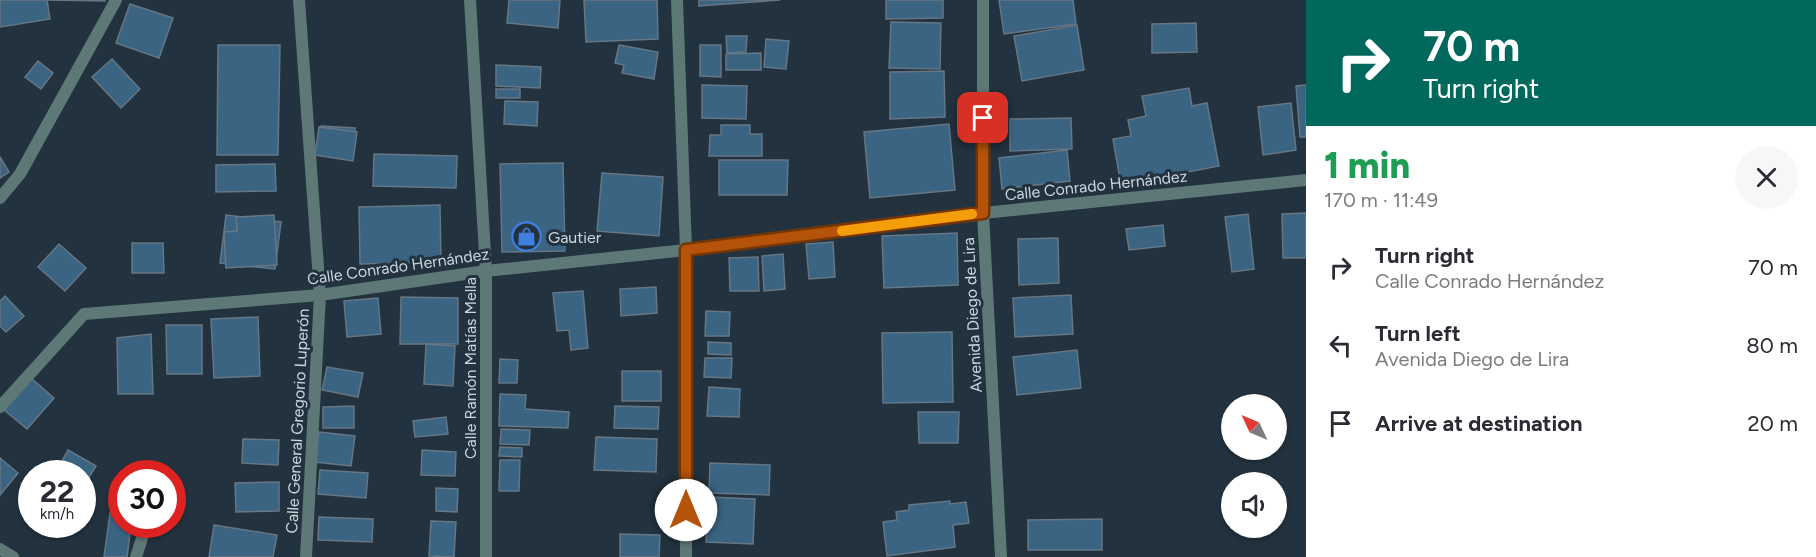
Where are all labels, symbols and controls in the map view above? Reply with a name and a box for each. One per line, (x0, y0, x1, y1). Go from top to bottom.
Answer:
text: 70 m (1423, 21, 1520, 72)
icon: right (1324, 24, 1402, 102)
text: Turn right (1423, 72, 1539, 105)
pin (957, 92, 1008, 143)
icon: arrive (966, 101, 999, 134)
text: 1 min (1324, 144, 1410, 187)
button: close (1735, 146, 1798, 209)
street label: Calle Conrado Hernández (1004, 166, 1188, 205)
text: 170 m · 11:49 (1324, 188, 1438, 212)
shop icon: Gautier (511, 221, 543, 253)
place label: Gautier (548, 228, 602, 247)
street label: Avenida Diego de Lira (959, 237, 986, 393)
text: Turn right (1375, 242, 1474, 269)
street label: Calle Conrado Hernández (306, 244, 490, 289)
icon: right (1324, 251, 1357, 284)
text: 70 m (1748, 254, 1798, 281)
text: Calle Conrado Hernández (1375, 269, 1604, 293)
street label: Calle Ramón Matías Mella (461, 277, 480, 459)
street label: Calle General Gregorio Luperón (282, 308, 313, 534)
text: Turn left (1375, 320, 1461, 347)
icon: left (1324, 329, 1357, 362)
text: 80 m (1746, 332, 1798, 359)
text: Avenida Diego de Lira (1375, 347, 1569, 371)
north arrow (1221, 394, 1287, 460)
map controls (1221, 394, 1287, 538)
icon: arrive (1324, 407, 1357, 440)
text: Arrive at destination (1375, 410, 1583, 437)
text: 20 m (1747, 410, 1798, 437)
speed limit sign: 30 (108, 460, 186, 538)
button: sound (1221, 472, 1287, 538)
text: 22 (40, 473, 74, 510)
position arrow (654, 478, 718, 542)
text: km/h (40, 505, 74, 523)

